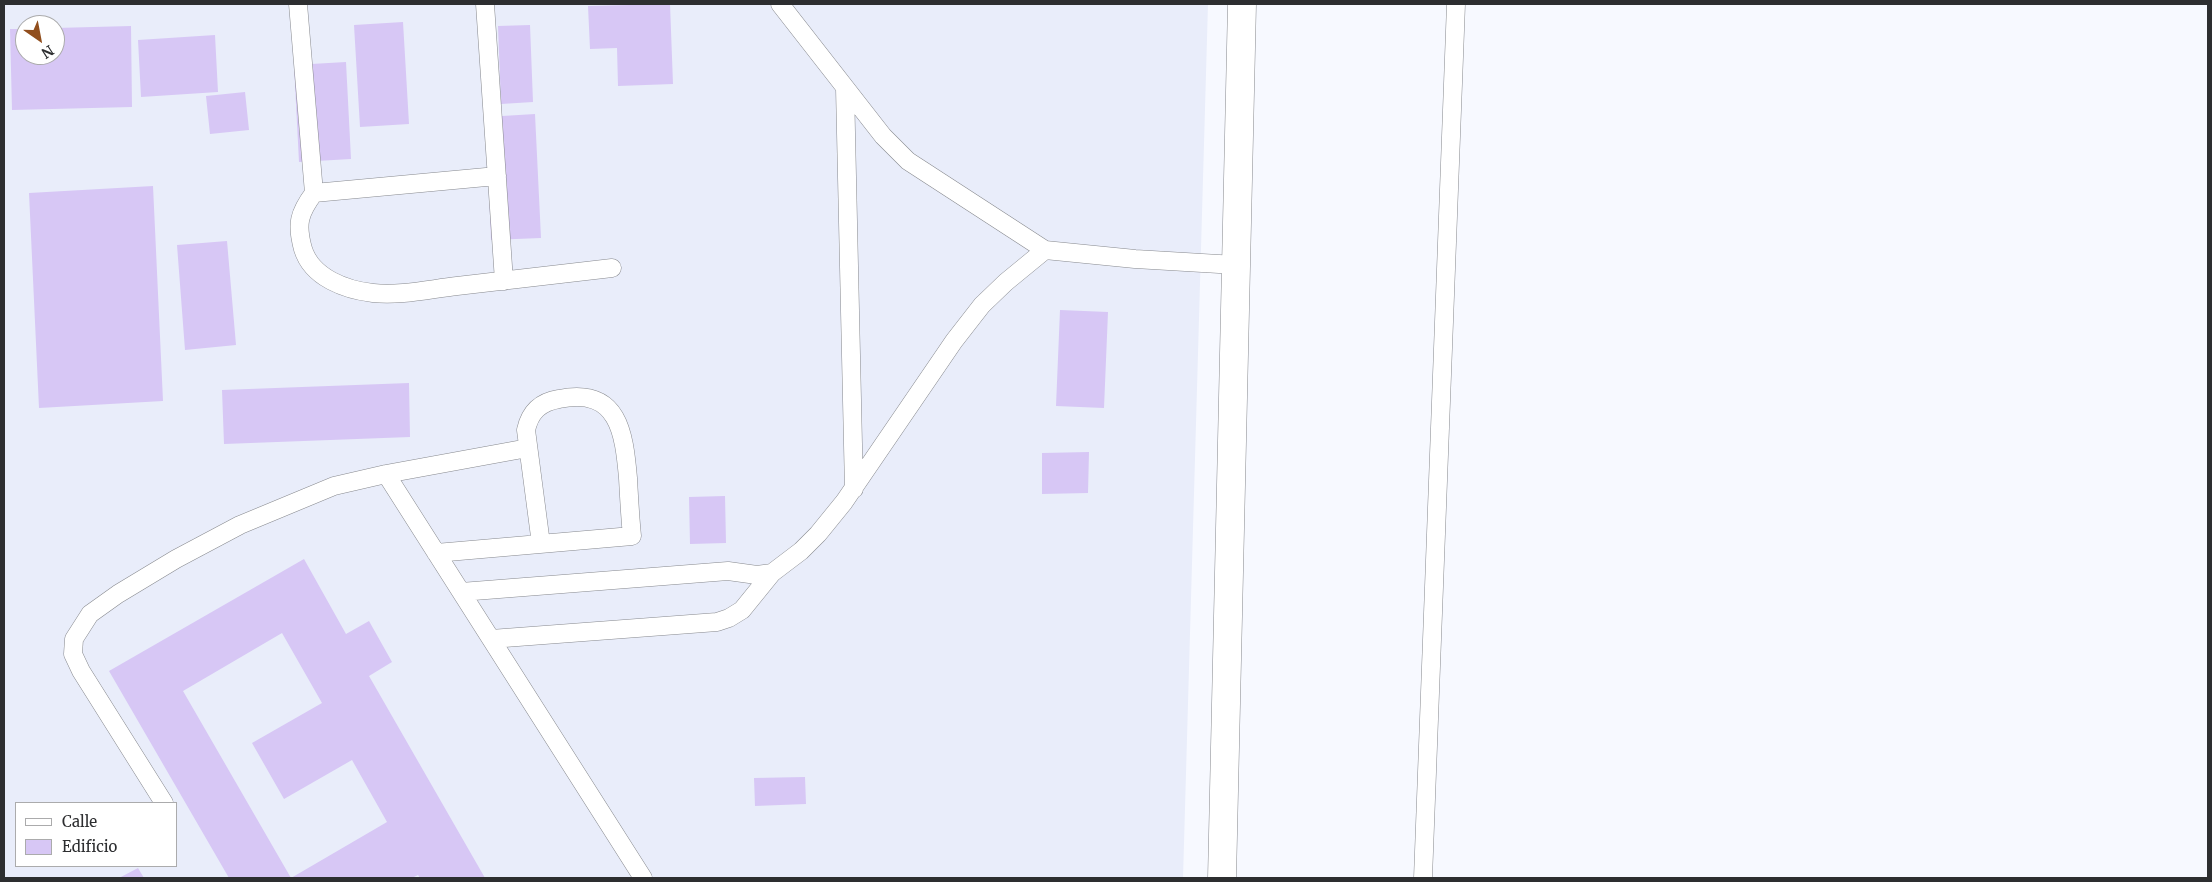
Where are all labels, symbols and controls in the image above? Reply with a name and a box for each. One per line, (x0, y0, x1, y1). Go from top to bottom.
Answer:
north arrow (15, 15, 65, 65)
text: N (38, 41, 57, 62)
legend (15, 802, 178, 867)
text: Calle (62, 812, 97, 831)
text: Edificio (62, 837, 117, 856)

